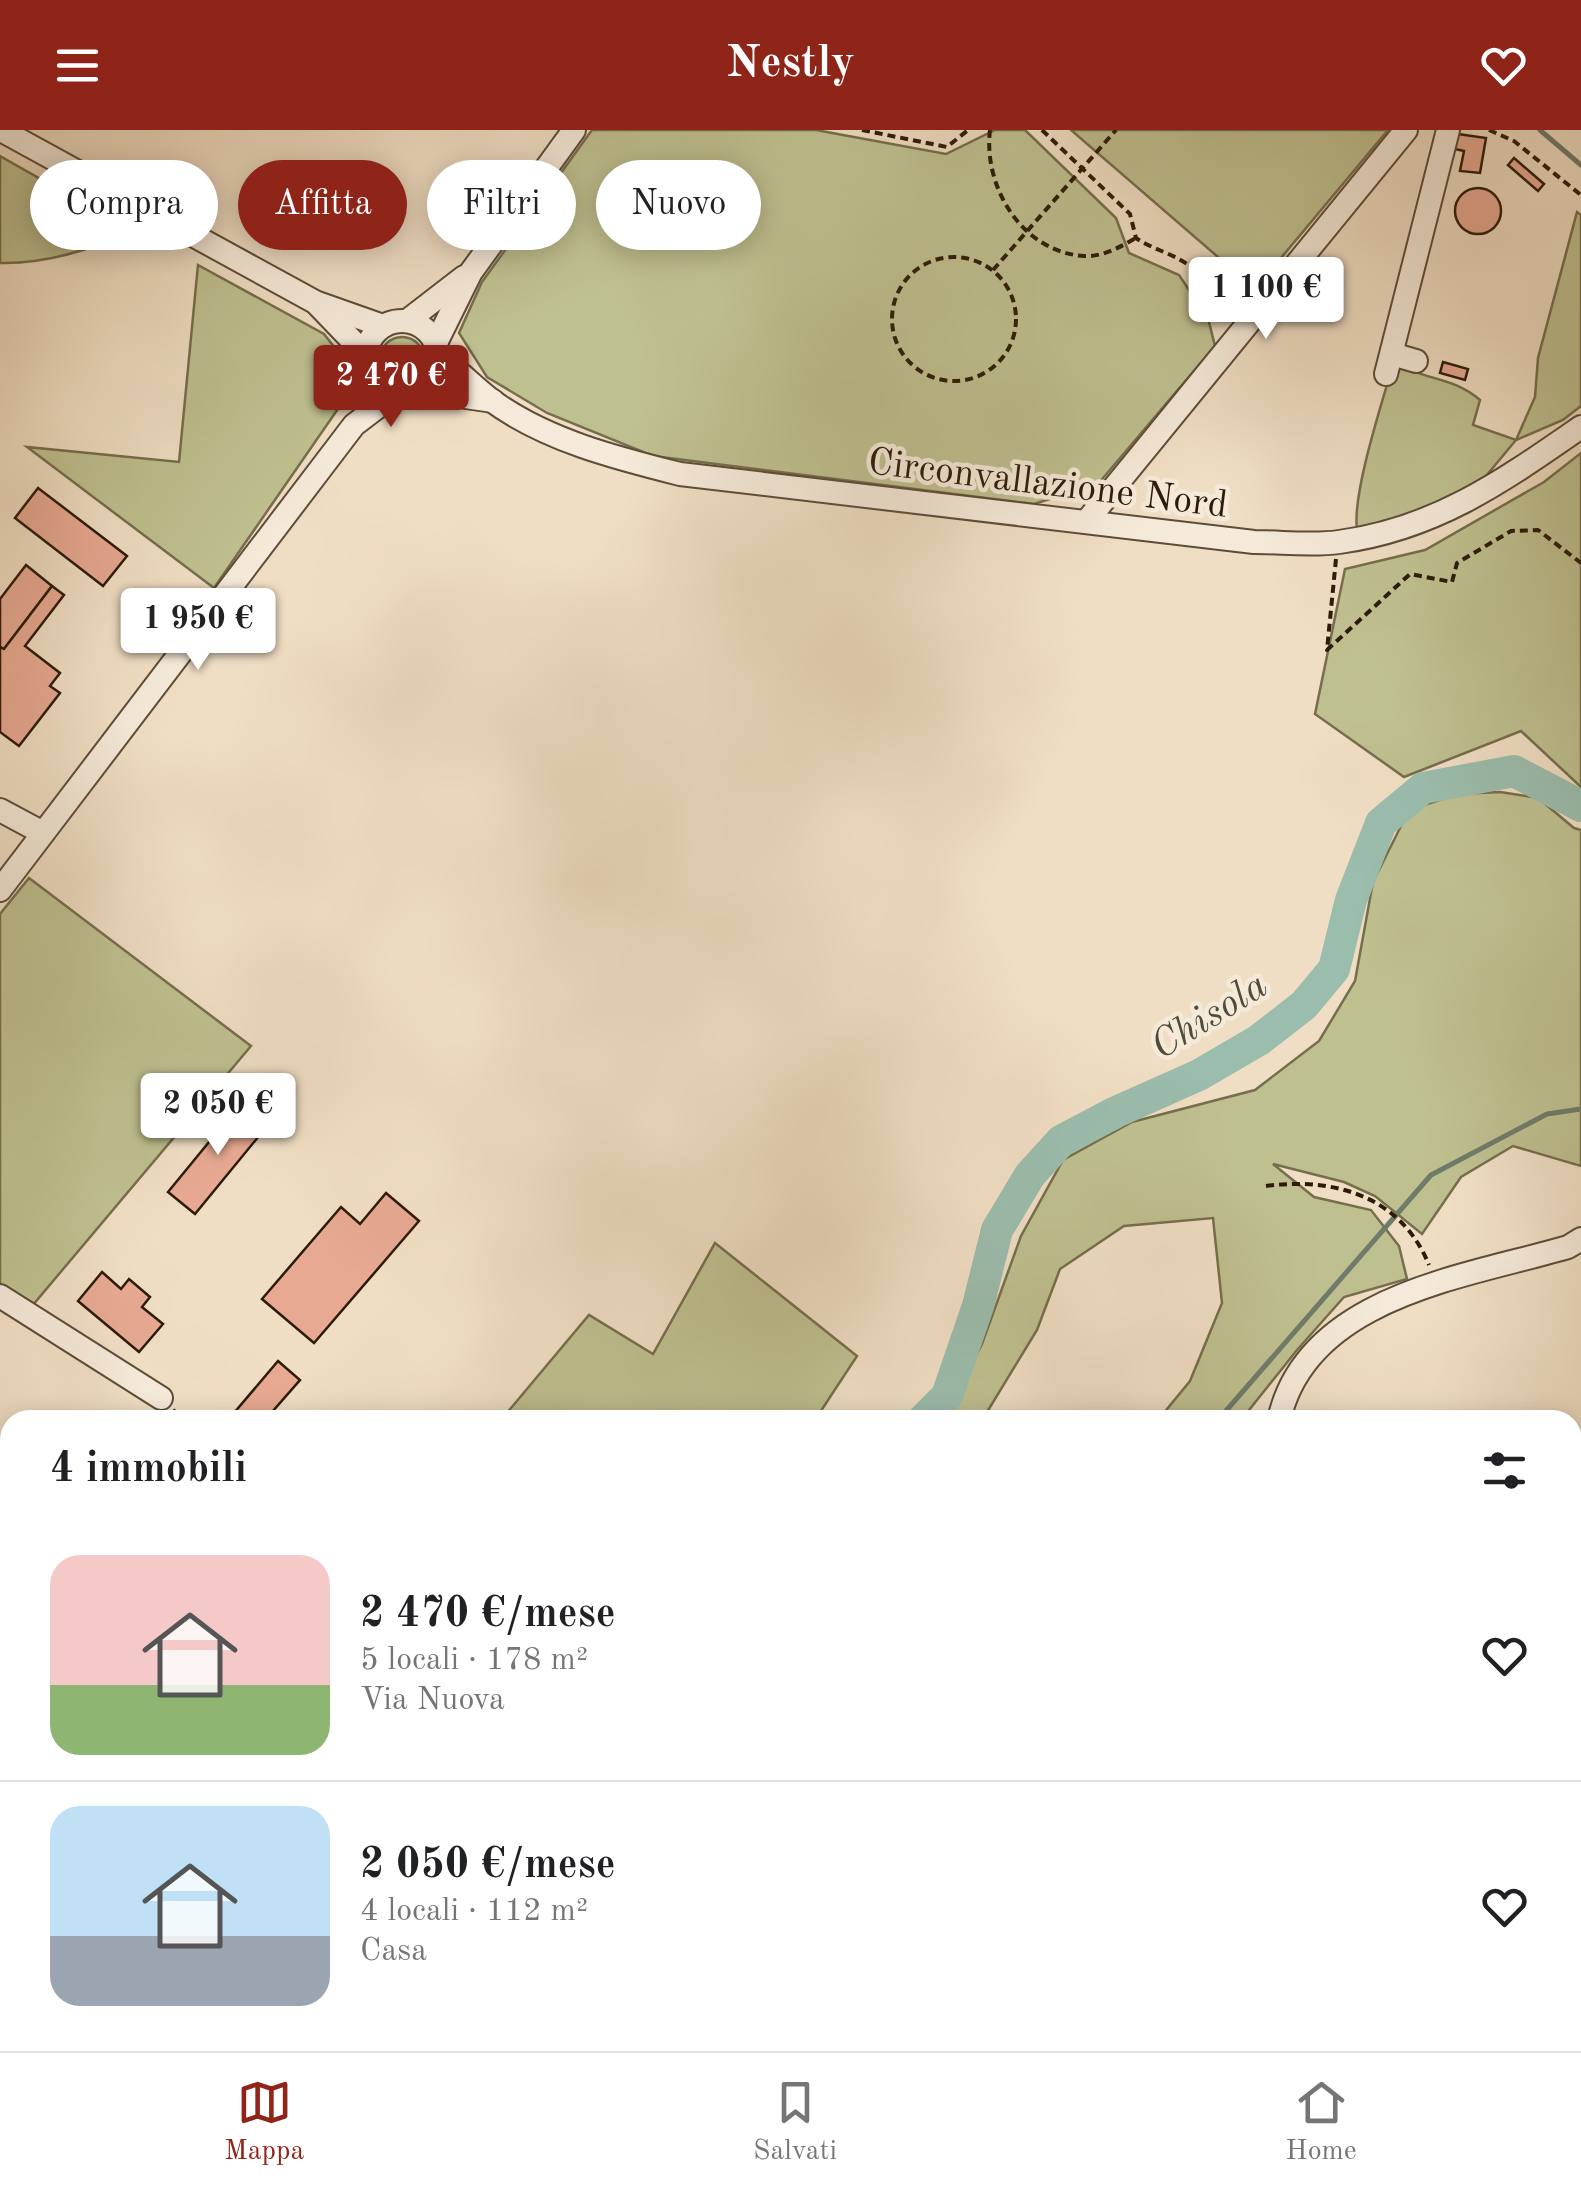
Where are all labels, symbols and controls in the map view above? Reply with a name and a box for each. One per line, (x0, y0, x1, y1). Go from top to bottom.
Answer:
icon: menu (50, 38, 105, 93)
icon: heart (1476, 38, 1531, 93)
text: Nestly (726, 42, 855, 87)
chip: Compra (30, 160, 218, 250)
chip: Affitta (238, 160, 407, 250)
chip: Filtri (427, 160, 576, 250)
chip: Nuovo (596, 160, 761, 250)
pin: 1 100 € (1174, 257, 1358, 342)
text: 1 100 € (1211, 273, 1321, 305)
pin: 2 470 € (299, 345, 483, 430)
text: 2 470 € (336, 361, 446, 393)
street label: Circonvallazione Nord (866, 444, 1230, 526)
pin: 1 950 € (106, 588, 290, 673)
text: 1 950 € (143, 604, 253, 636)
water label: Chisola (1145, 966, 1275, 1069)
pin: 2 050 € (126, 1073, 310, 1158)
text: 2 050 € (163, 1089, 273, 1121)
icon: filters (1477, 1443, 1532, 1498)
text: 4 immobili (50, 1449, 247, 1491)
text: 2 470 €/mese (360, 1594, 616, 1636)
icon: home (130, 1595, 250, 1715)
icon: heart (1477, 1628, 1532, 1683)
text: 5 locali · 178 m² (360, 1645, 588, 1677)
text: Via Nuova (360, 1685, 505, 1717)
text: 2 050 €/mese (360, 1845, 616, 1887)
icon: home (130, 1846, 250, 1966)
icon: heart (1477, 1879, 1532, 1934)
text: 4 locali · 112 m² (360, 1896, 588, 1928)
text: Casa (360, 1936, 427, 1968)
tab: Mappa (224, 2075, 304, 2170)
tab: Salvati (753, 2075, 837, 2170)
tab: Home (1286, 2075, 1357, 2170)

